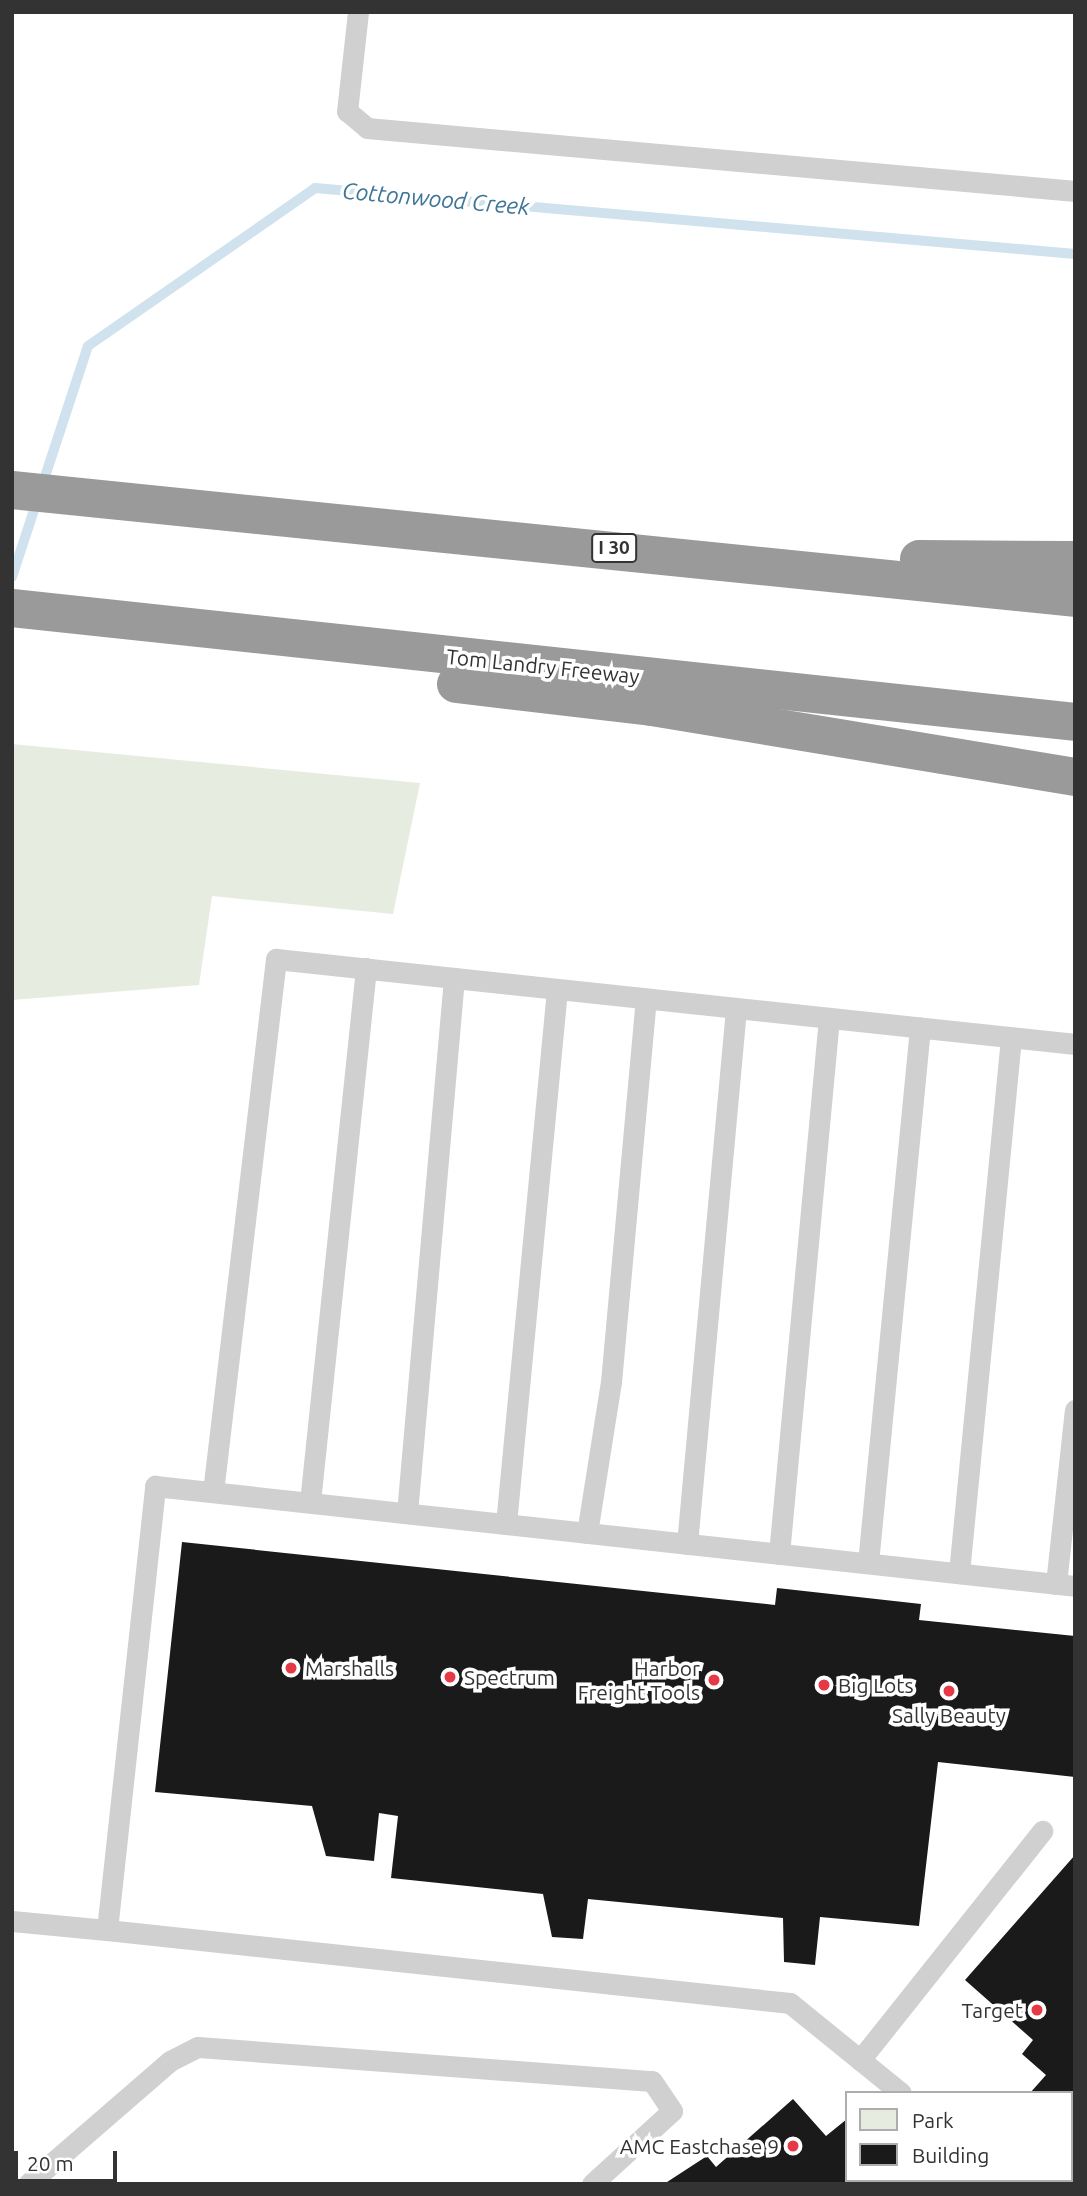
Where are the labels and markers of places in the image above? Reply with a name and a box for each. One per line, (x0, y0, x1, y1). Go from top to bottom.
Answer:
place label: Marshalls (305, 1655, 394, 1681)
place label: Harbor Freight Tools (578, 1655, 700, 1705)
marker: Marshalls (283, 1660, 299, 1676)
place label: Spectrum (464, 1664, 555, 1690)
marker: Spectrum (442, 1669, 458, 1685)
marker: Harbor Freight Tools (706, 1672, 722, 1688)
place label: Big Lots (838, 1672, 914, 1698)
marker: Big Lots (816, 1677, 832, 1693)
marker: Sally Beauty (941, 1683, 957, 1699)
place label: Sally Beauty (892, 1702, 1006, 1728)
place label: Target (961, 1997, 1023, 2023)
marker: Target (1029, 2002, 1045, 2018)
place label: AMC Eastchase 9 (620, 2133, 779, 2159)
marker: AMC Eastchase 9 (785, 2138, 801, 2154)

